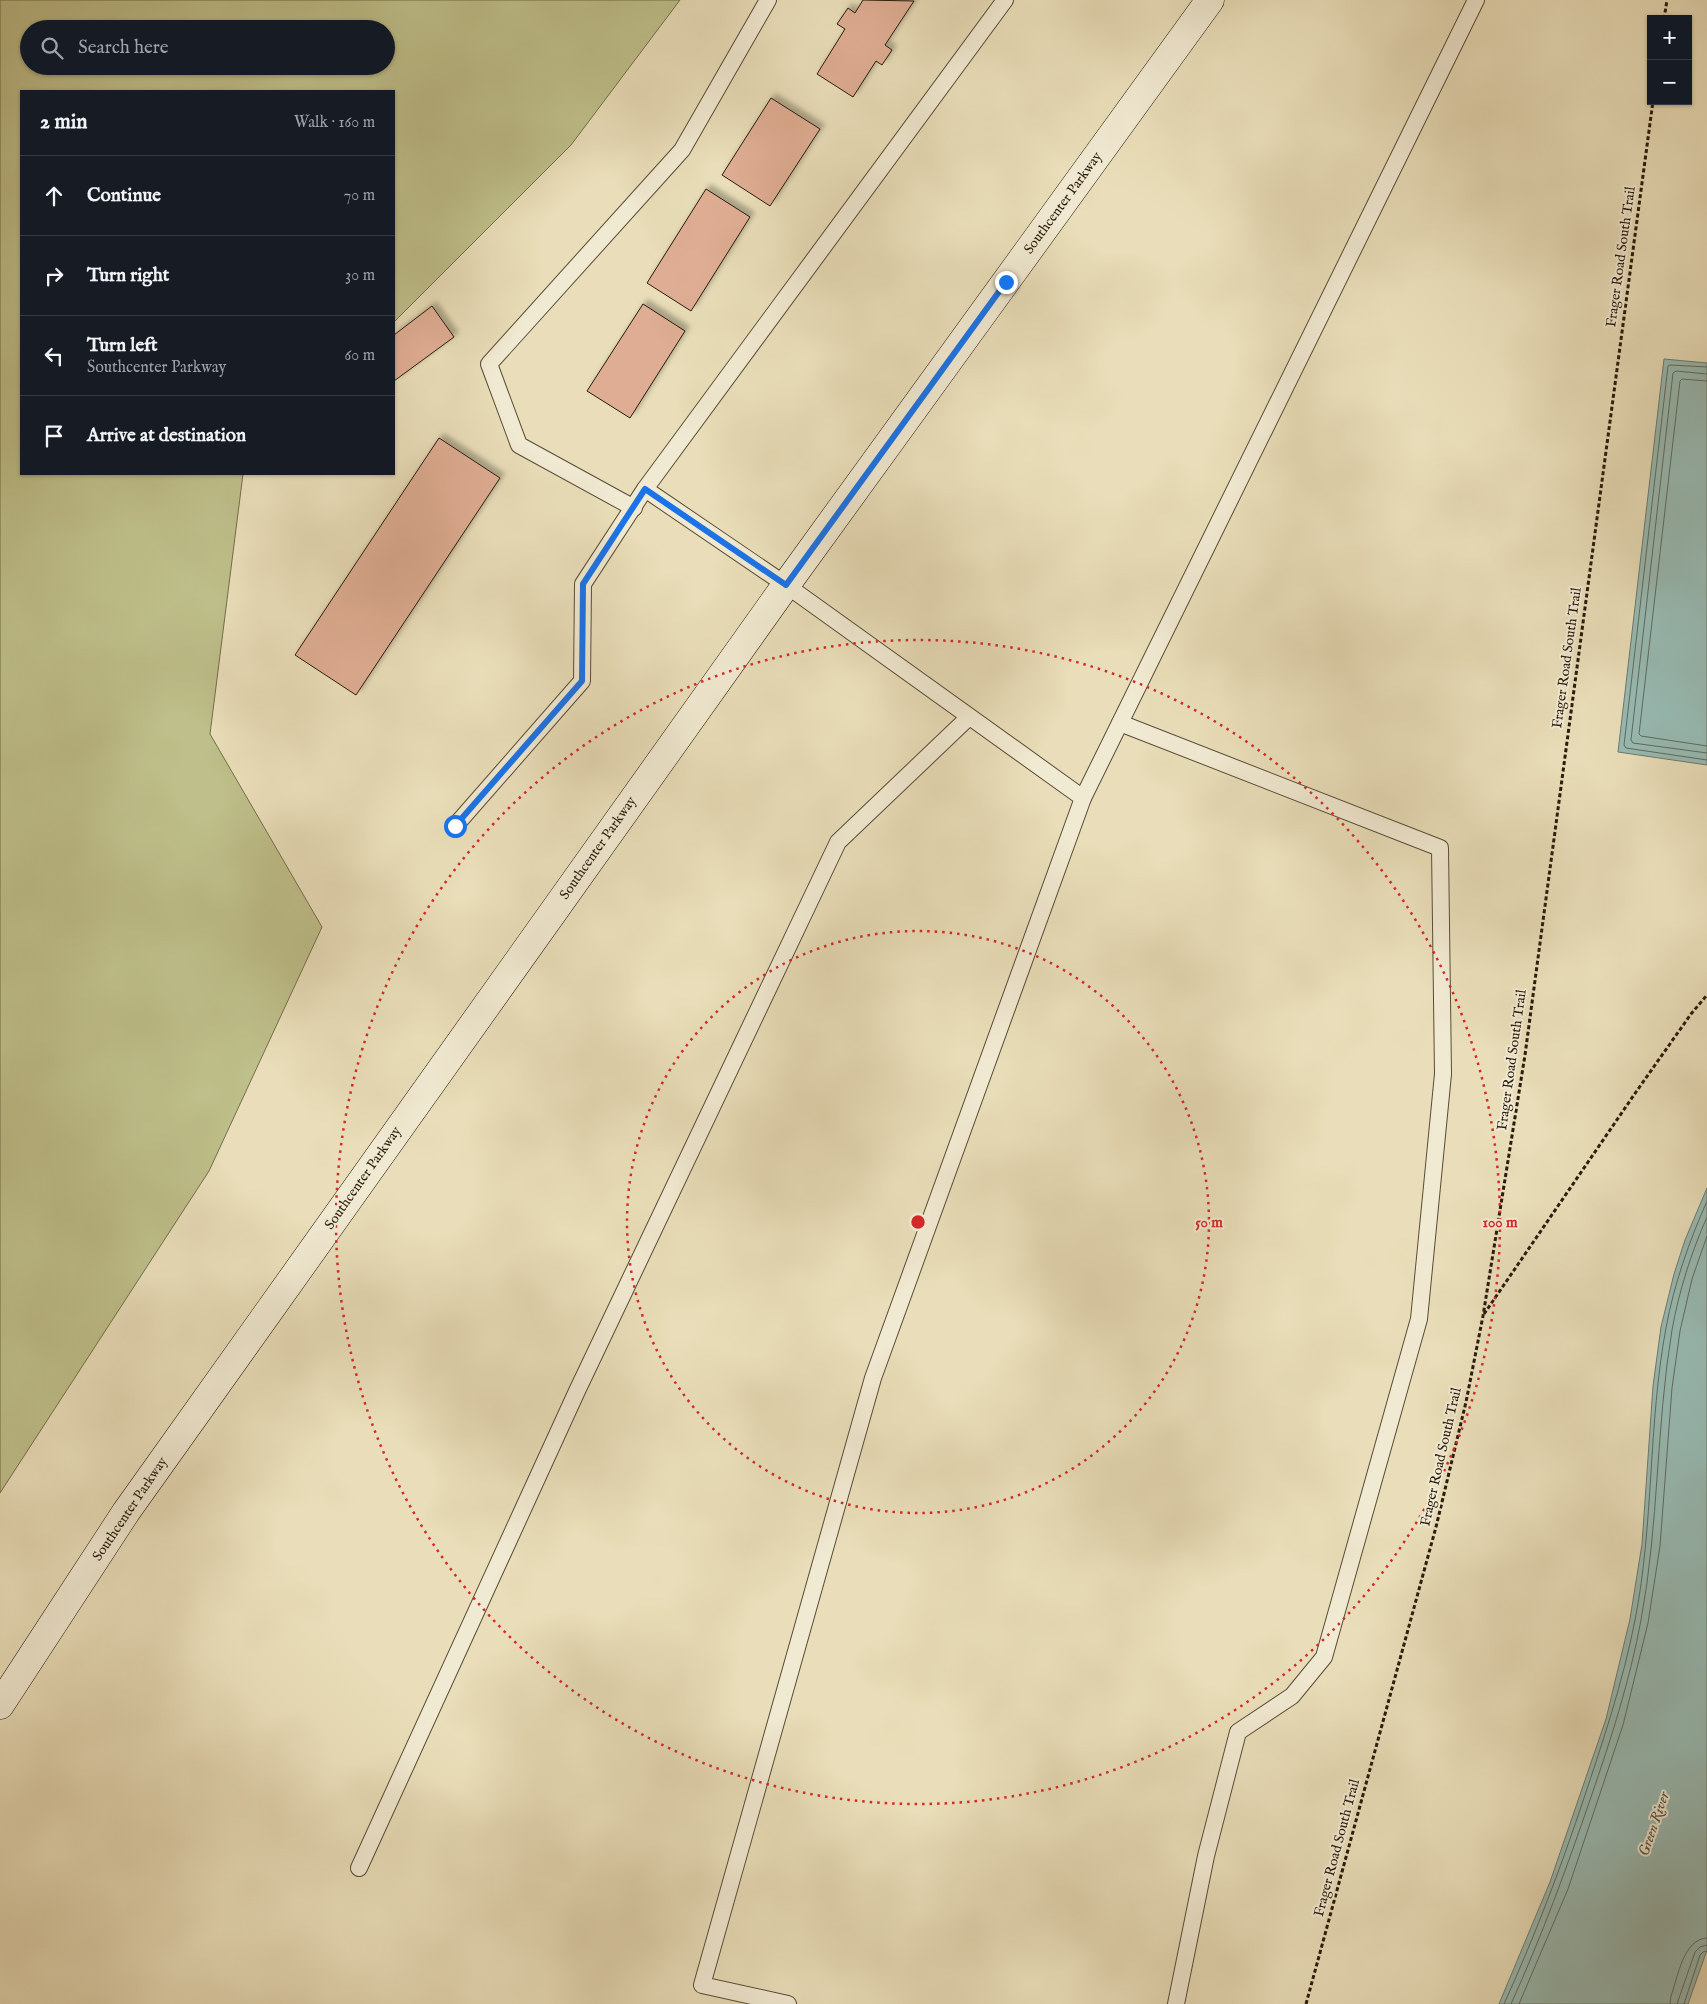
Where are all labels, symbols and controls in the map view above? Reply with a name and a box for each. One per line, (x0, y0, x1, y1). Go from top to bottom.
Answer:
map controls (1647, 15, 1692, 105)
button: + (1647, 15, 1692, 60)
search box (20, 20, 395, 75)
icon: search (38, 34, 66, 62)
text: Search here (78, 36, 169, 60)
button: − (1647, 60, 1692, 105)
text: 2 min (40, 109, 87, 136)
text: Walk · 160 m (294, 113, 375, 133)
street label: Southcenter Parkway (1020, 148, 1106, 258)
icon: ahead (40, 182, 68, 210)
text: Continue (87, 184, 161, 208)
street label: Frager Road South Trail (1602, 185, 1640, 329)
text: 70 m (344, 186, 375, 206)
icon: right (40, 262, 68, 290)
text: Turn right (87, 264, 169, 288)
text: 30 m (345, 266, 375, 286)
route end (995, 271, 1018, 294)
text: Turn left (87, 334, 158, 358)
icon: left (40, 342, 68, 370)
text: 60 m (345, 346, 375, 366)
text: Southcenter Parkway (87, 358, 226, 378)
icon: arrive (40, 422, 68, 450)
text: Arrive at destination (87, 424, 246, 448)
street label: Frager Road South Trail (1548, 586, 1586, 730)
street label: Southcenter Parkway (556, 793, 640, 903)
route start (444, 815, 467, 838)
street label: Frager Road South Trail (1493, 988, 1531, 1132)
street label: Southcenter Parkway (321, 1123, 405, 1233)
centre of rings (909, 1213, 927, 1231)
text: 50 m (1195, 1213, 1223, 1232)
text: 100 m (1482, 1213, 1518, 1232)
street label: Frager Road South Trail (1416, 1386, 1466, 1528)
street label: Southcenter Parkway (88, 1453, 172, 1565)
street label: Frager Road South Trail (1310, 1777, 1364, 1919)
water label: Green River (1634, 1788, 1674, 1859)

